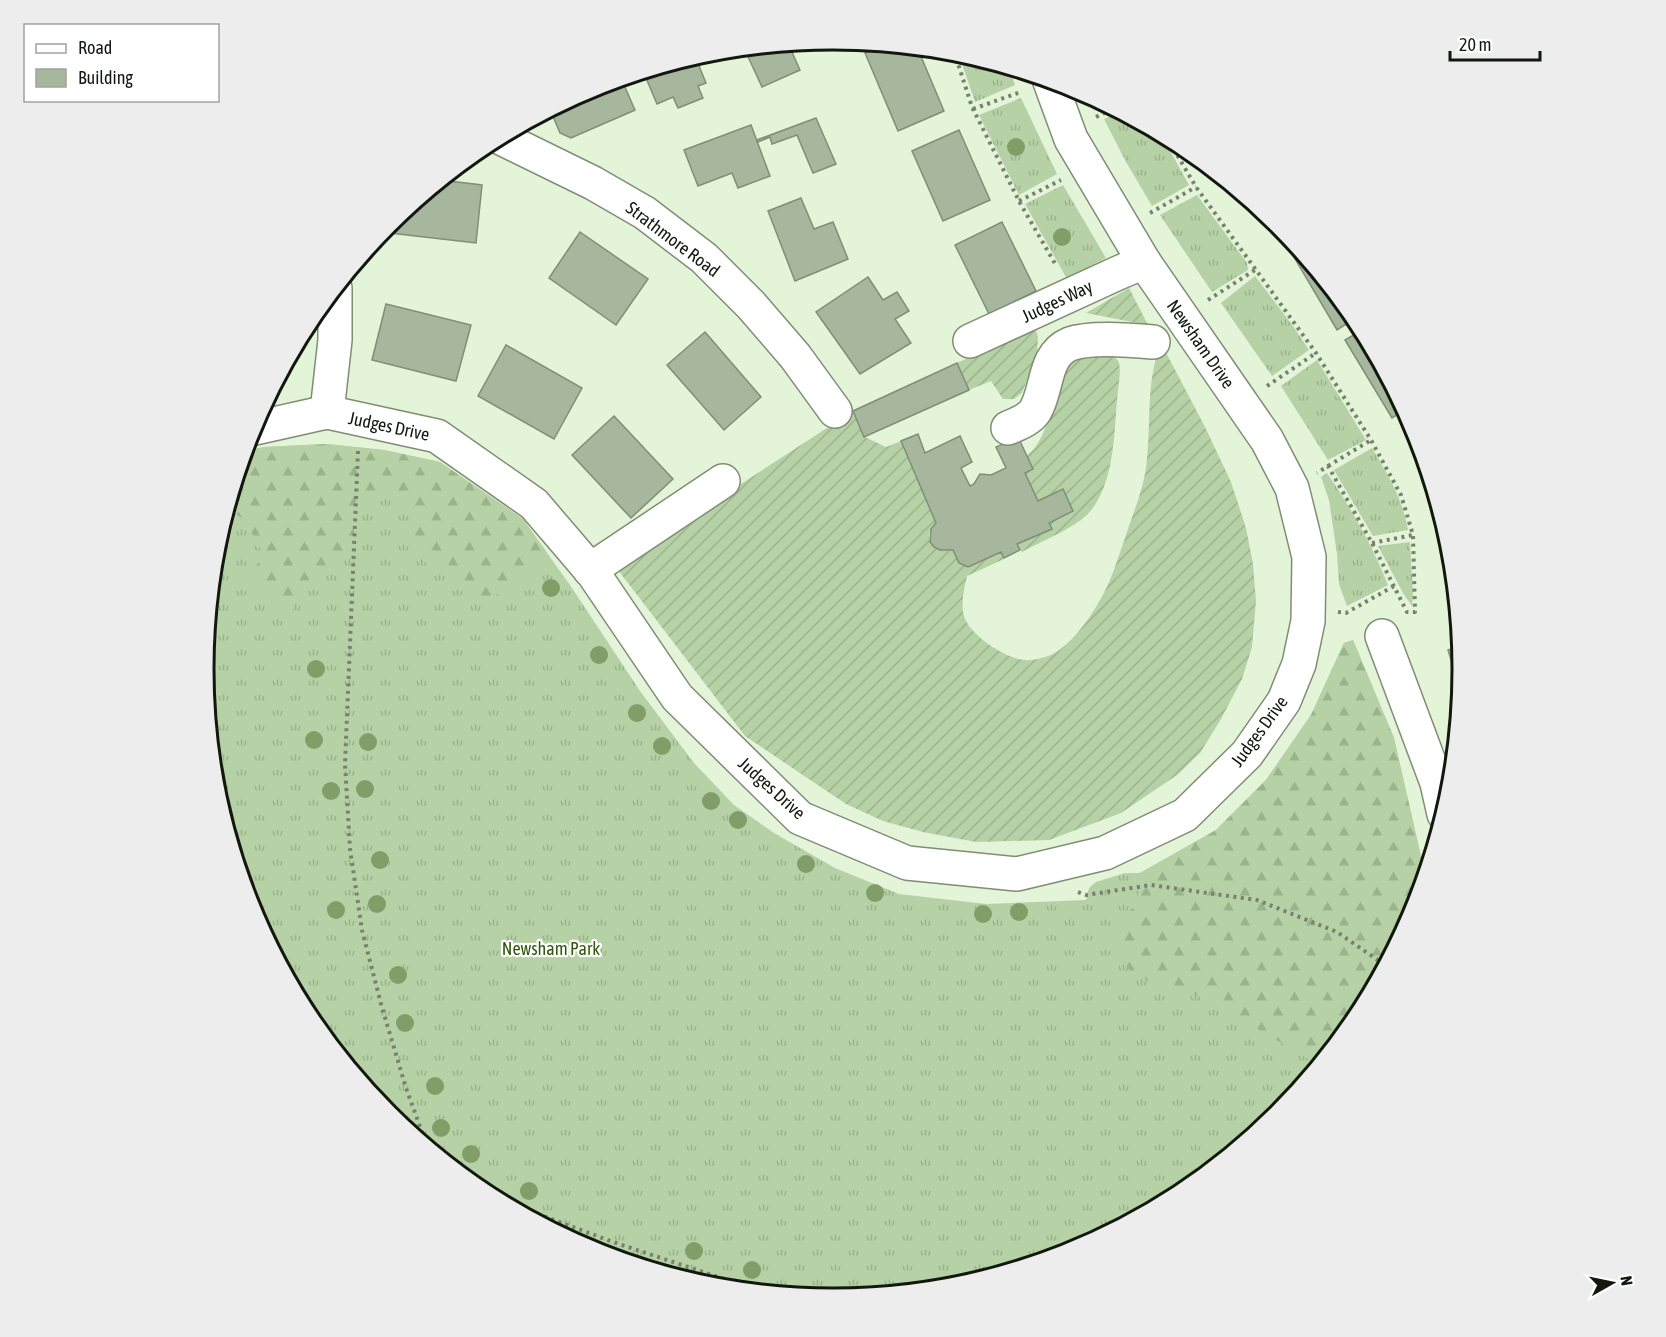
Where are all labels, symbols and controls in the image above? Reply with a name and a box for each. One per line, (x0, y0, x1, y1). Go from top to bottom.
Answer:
legend (24, 24, 219, 102)
scale bar (1450, 24, 1540, 62)
text: 20 m (1459, 34, 1491, 55)
text: Road (78, 37, 112, 58)
text: Building (78, 67, 133, 88)
street label: Strathmore Road (622, 197, 724, 281)
street label: Judges Way (1018, 275, 1096, 327)
street label: Newsham Drive (1163, 296, 1239, 392)
street label: Judges Drive (347, 407, 431, 445)
street label: Judges Drive (1226, 692, 1292, 770)
street label: Judges Drive (734, 753, 810, 823)
park label: Newsham Park (502, 938, 600, 959)
north arrow (1582, 1253, 1642, 1313)
text: N (1617, 1275, 1636, 1287)

